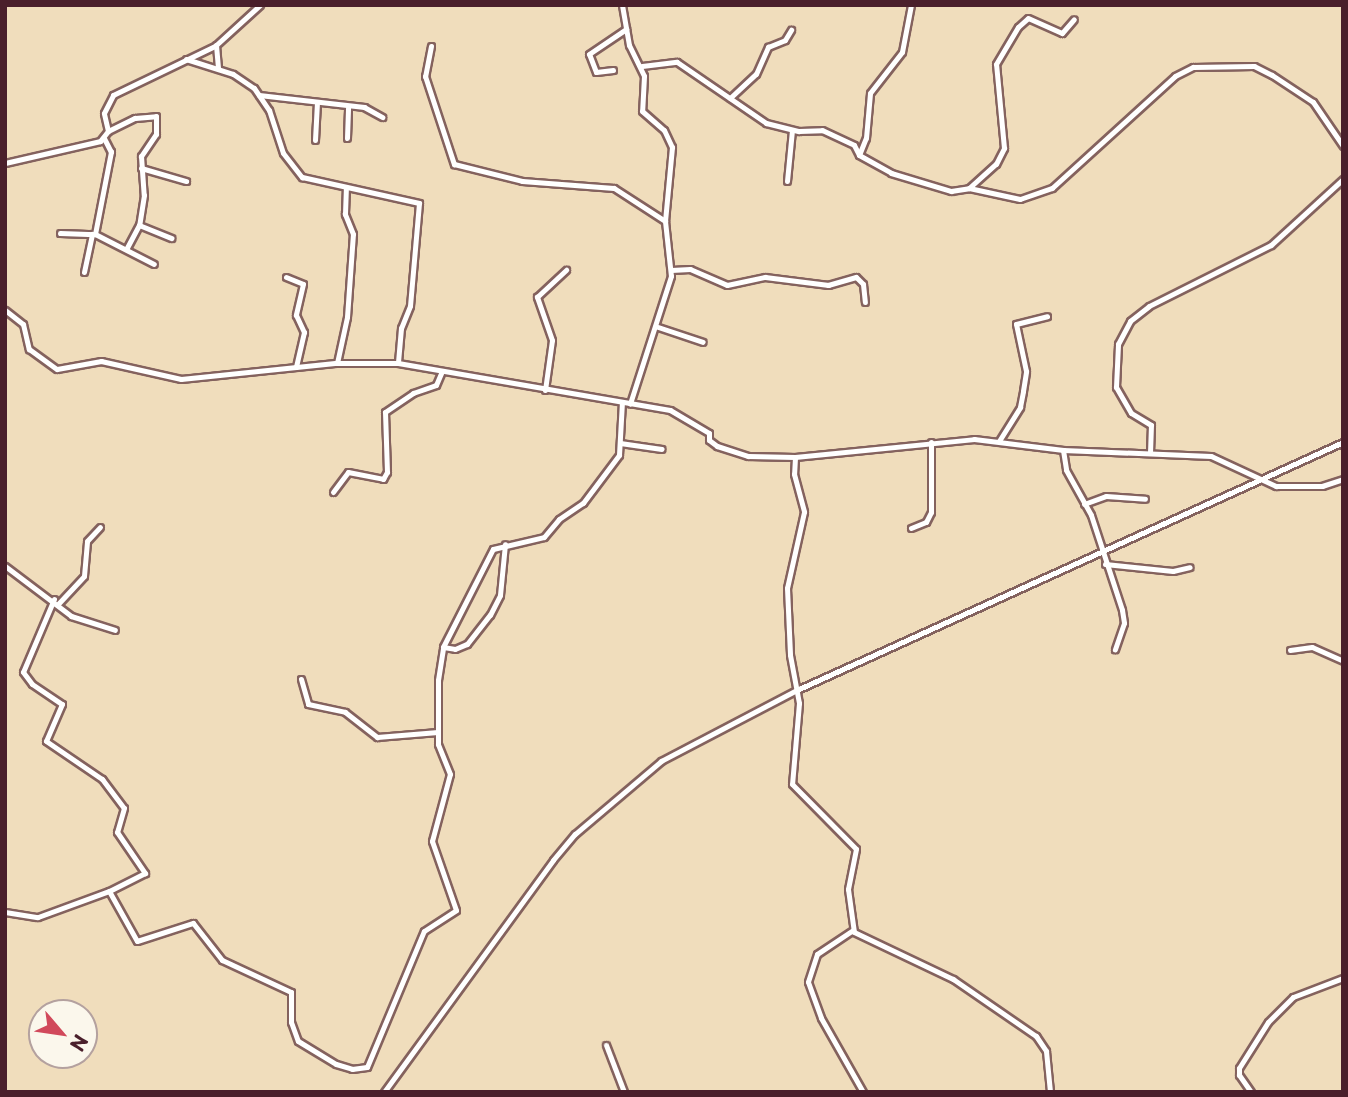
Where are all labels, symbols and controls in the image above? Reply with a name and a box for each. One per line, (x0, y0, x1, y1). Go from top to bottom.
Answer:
north arrow (28, 999, 98, 1069)
text: N (64, 1030, 96, 1057)

